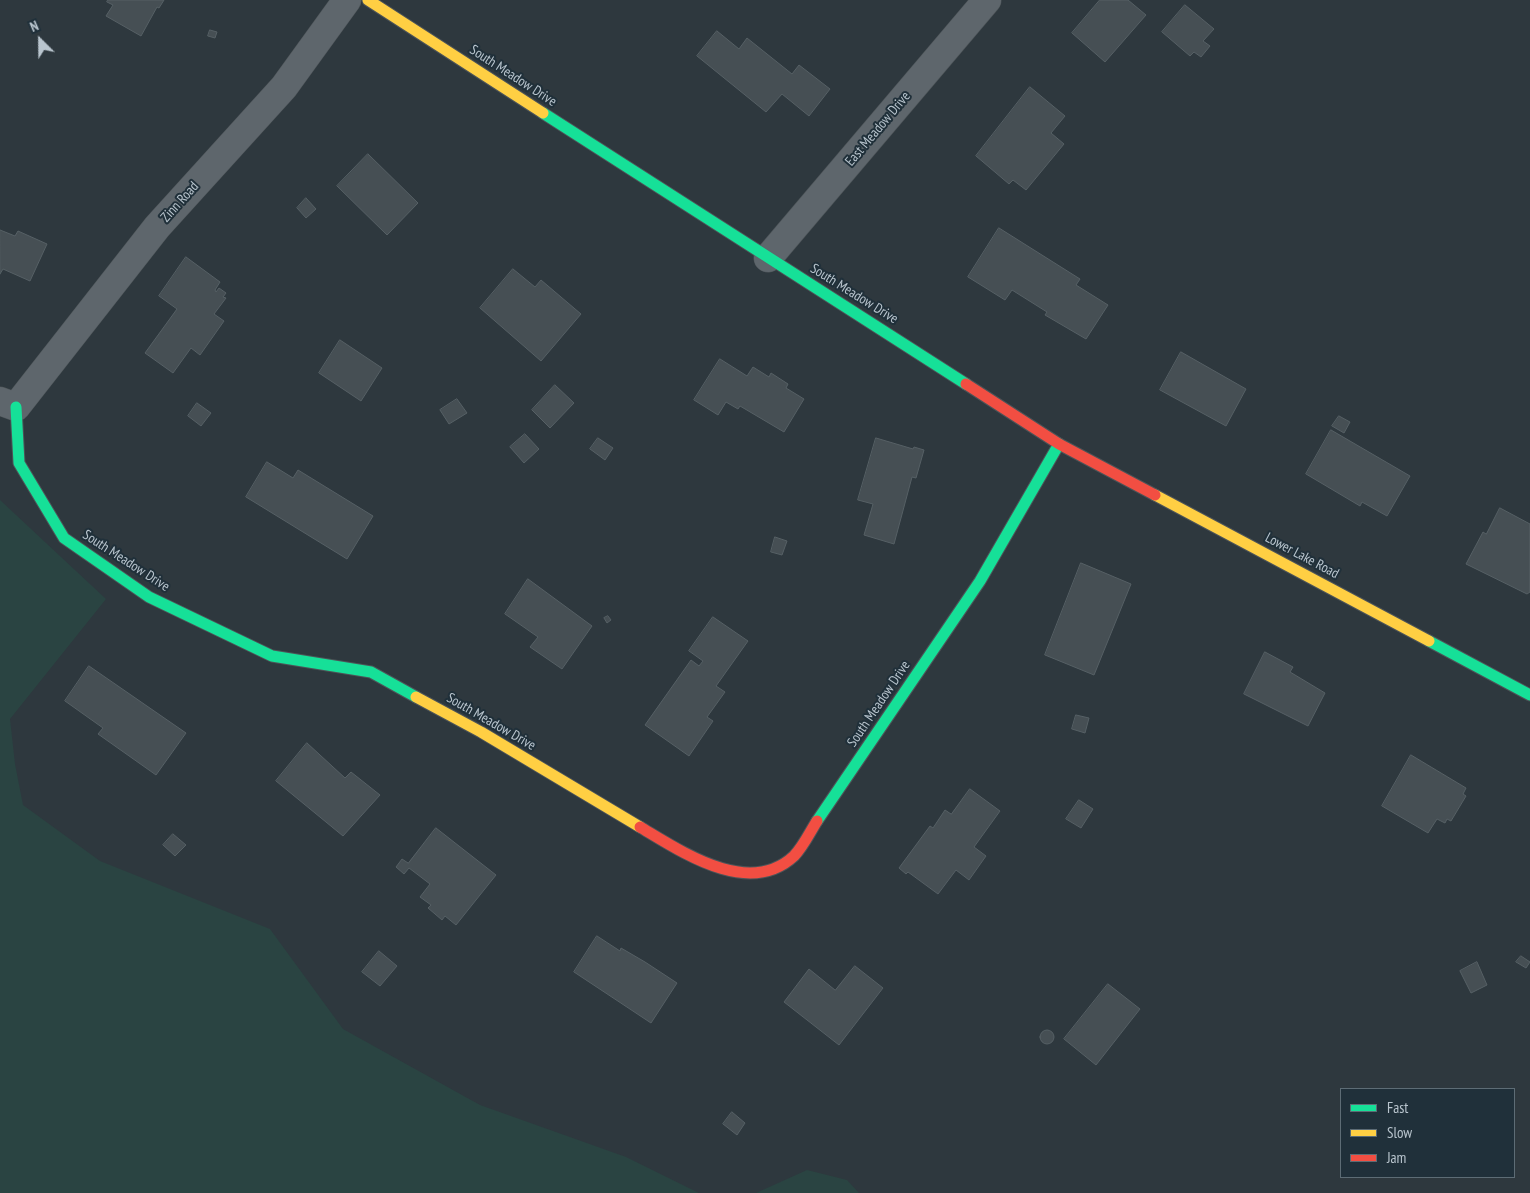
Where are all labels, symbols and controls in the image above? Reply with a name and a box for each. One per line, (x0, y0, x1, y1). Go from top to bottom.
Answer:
north arrow (15, 15, 65, 65)
text: N (27, 16, 41, 36)
street label: South Meadow Drive (466, 42, 560, 110)
street label: East Meadow Drive (842, 88, 914, 170)
street label: Zinn Road (158, 178, 202, 226)
street label: South Meadow Drive (807, 260, 901, 328)
street label: South Meadow Drive (79, 527, 173, 595)
street label: Lower Lake Road (1262, 530, 1342, 582)
street label: South Meadow Drive (844, 658, 914, 750)
street label: South Meadow Drive (443, 690, 539, 754)
legend (1340, 1088, 1515, 1178)
text: Fast (1387, 1098, 1408, 1117)
text: Slow (1387, 1123, 1412, 1142)
text: Jam (1387, 1148, 1406, 1167)

